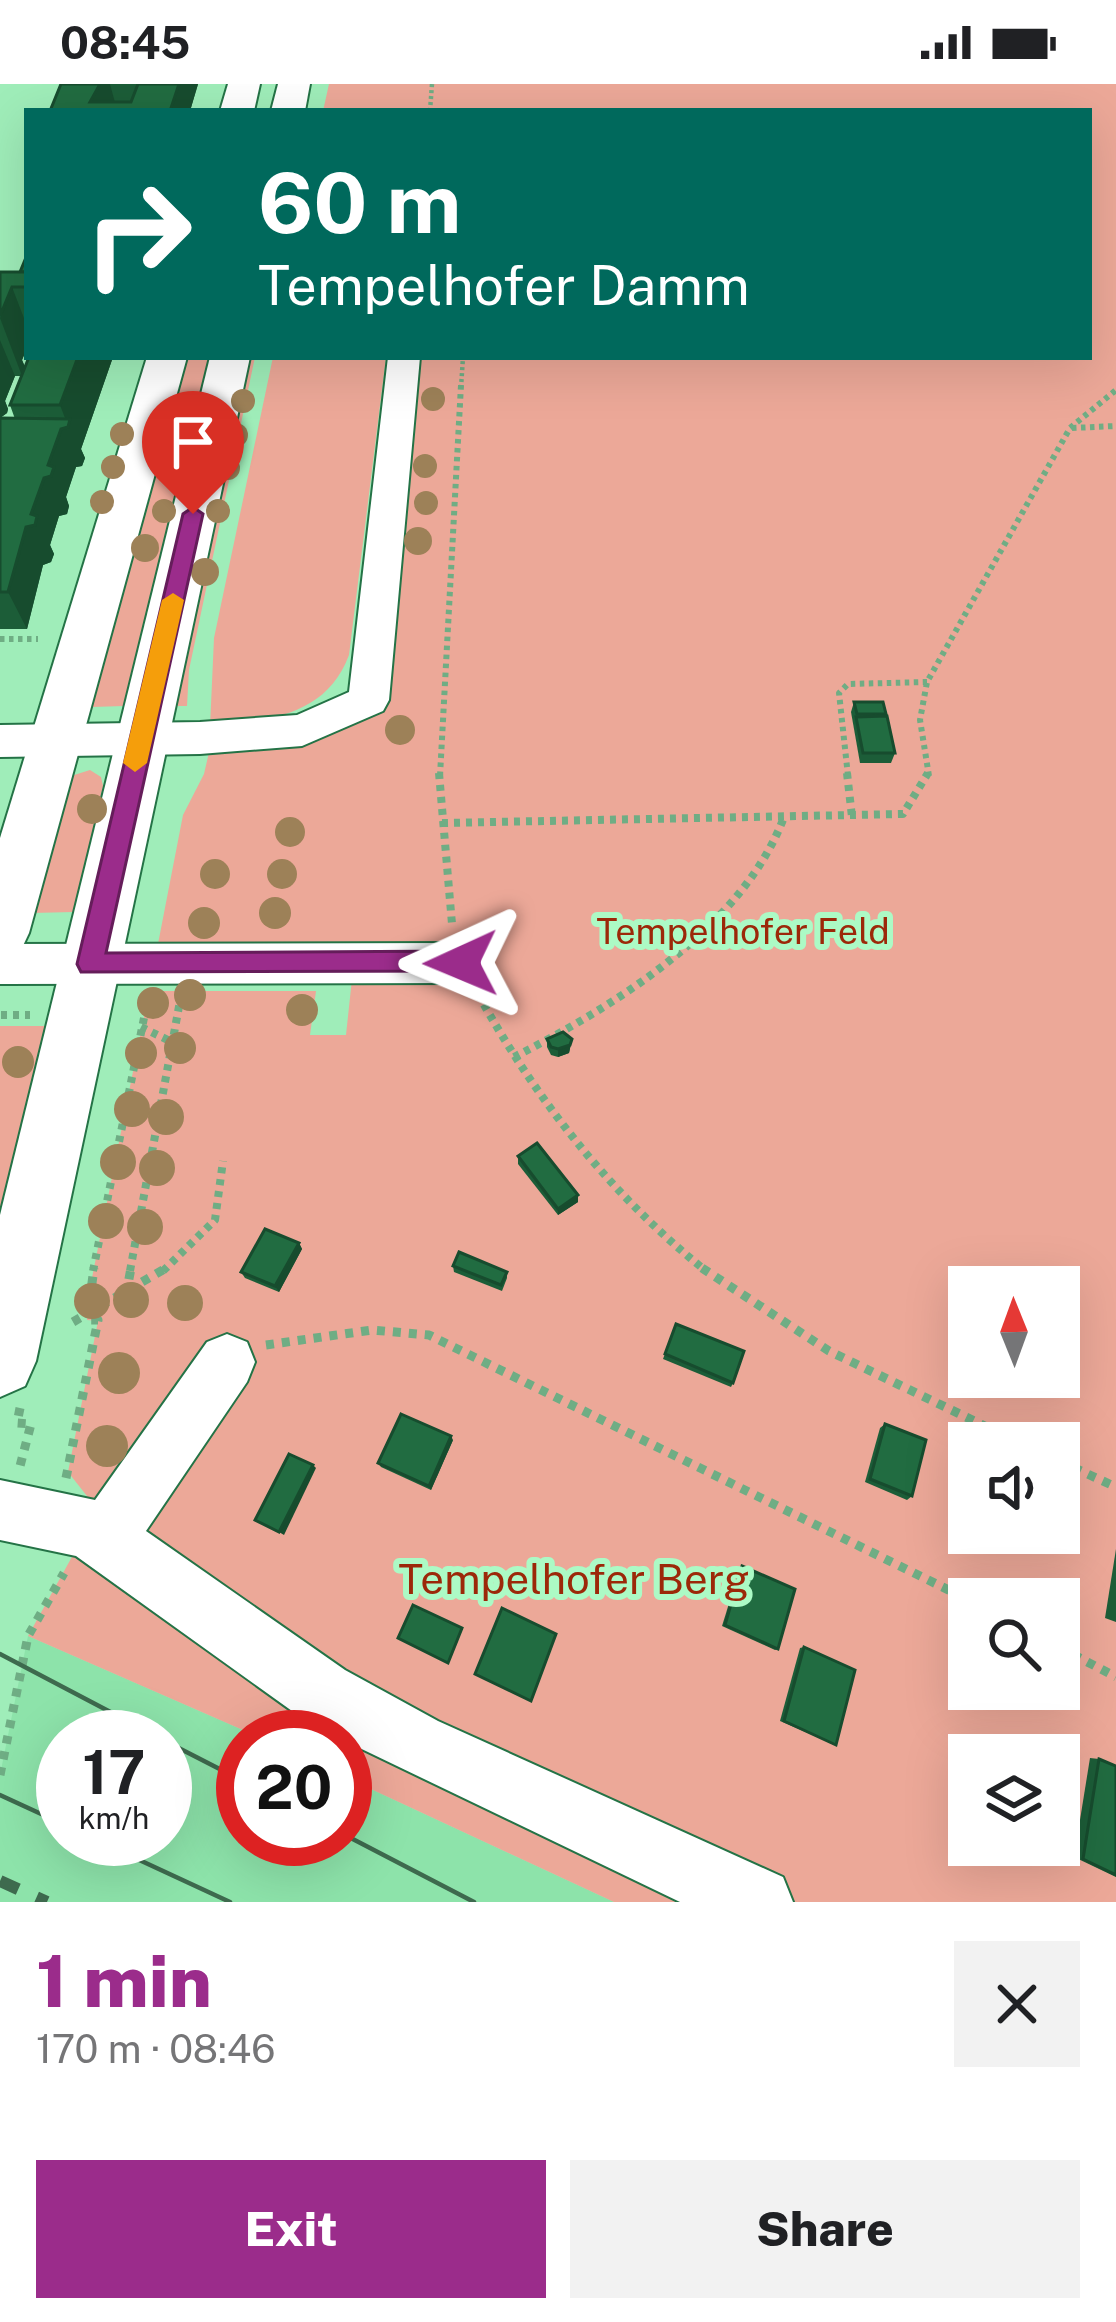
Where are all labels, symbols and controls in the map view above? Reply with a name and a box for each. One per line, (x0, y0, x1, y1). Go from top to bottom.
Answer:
text: 08:45 (60, 16, 190, 69)
text: 60 m (258, 153, 462, 252)
icon: right (60, 156, 216, 312)
text: Tempelhofer Damm (258, 254, 750, 317)
pin (142, 391, 244, 514)
icon: arrive (160, 409, 226, 475)
position arrow (398, 900, 524, 1026)
park label: Tempelhofer Feld (596, 910, 890, 952)
north arrow (948, 1266, 1080, 1398)
map controls (948, 1266, 1080, 1866)
button: sound (948, 1422, 1080, 1554)
park label: Tempelhofer Berg (398, 1554, 750, 1603)
button: search (948, 1578, 1080, 1710)
speed limit sign: 20 (216, 1710, 372, 1866)
button: layers (948, 1734, 1080, 1866)
text: 17 (82, 1737, 146, 1808)
text: km/h (79, 1800, 149, 1836)
text: 1 min (36, 1939, 212, 2023)
button: close (954, 1941, 1080, 2067)
text: 170 m · 08:46 (36, 2026, 275, 2072)
button: Exit (36, 2160, 546, 2298)
button: Share (570, 2160, 1080, 2298)

